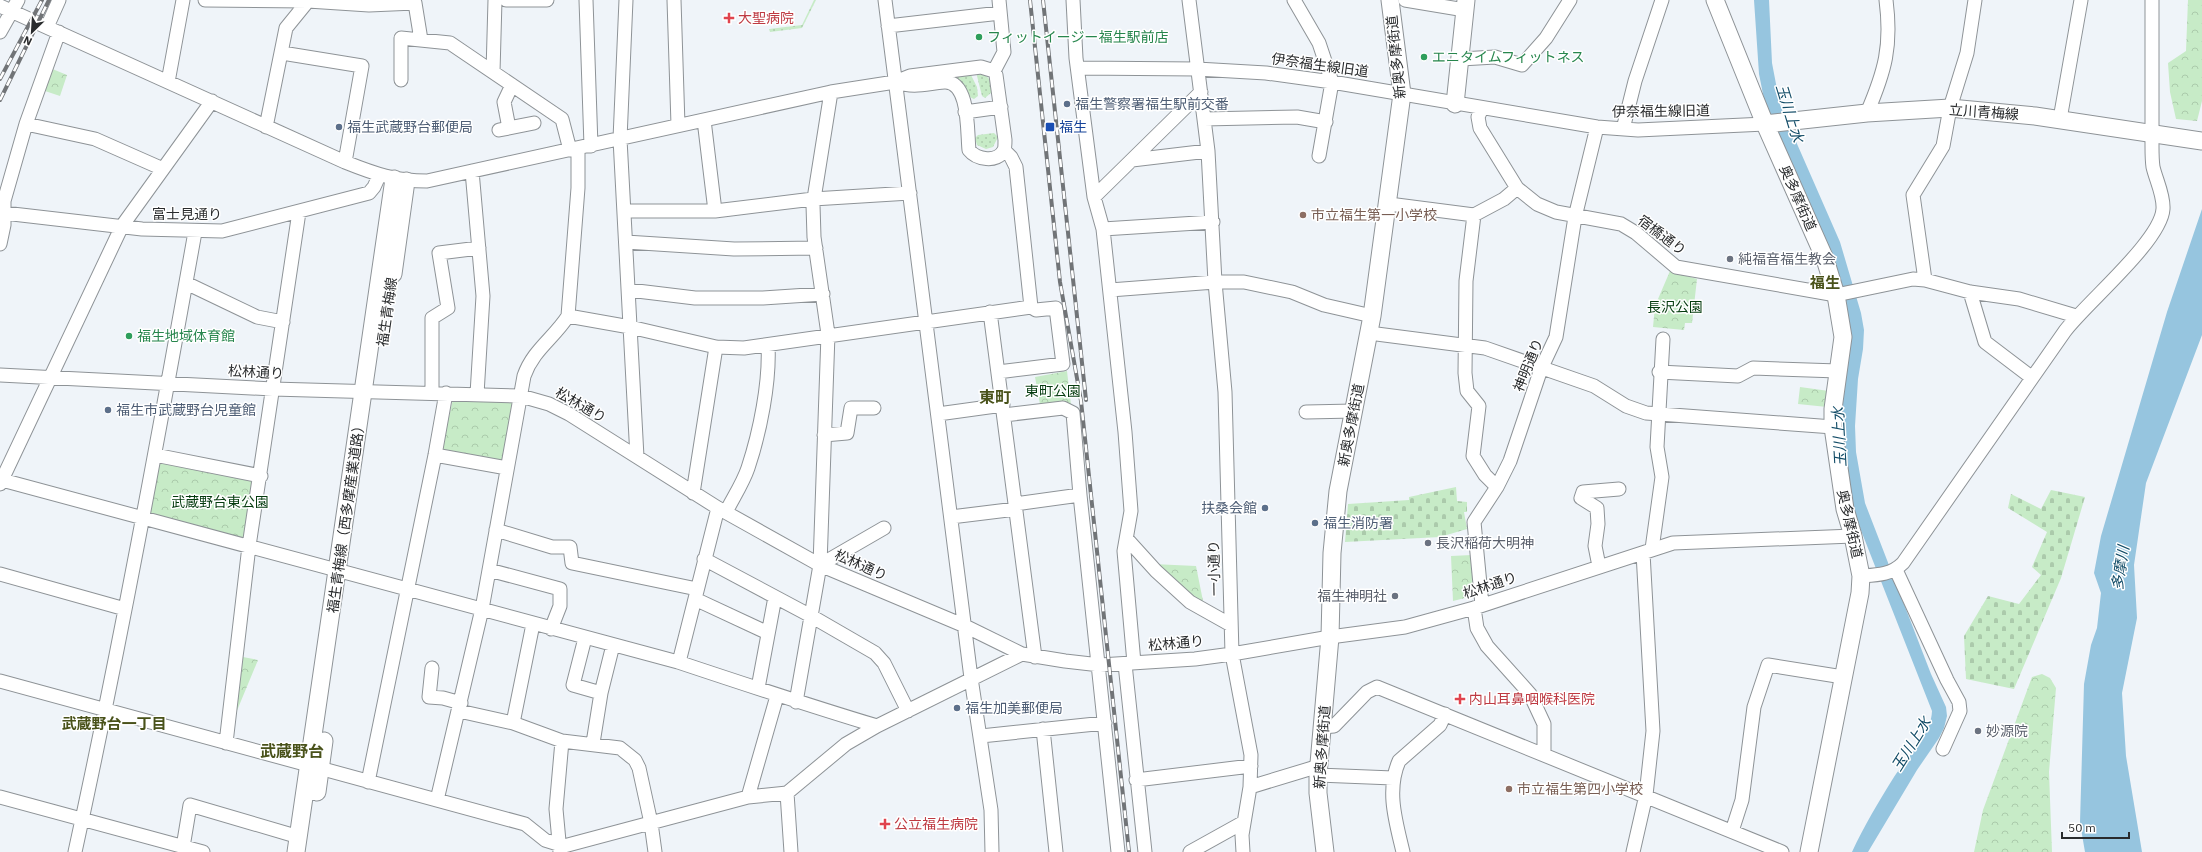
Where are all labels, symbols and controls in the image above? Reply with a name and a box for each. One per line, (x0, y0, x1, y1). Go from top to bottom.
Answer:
place label: 大聖病院 (738, 9, 794, 27)
north arrow (12, 12, 52, 52)
marker: 大聖病院 (723, 12, 735, 24)
street label: 新奥多摩街道 (1383, 14, 1409, 100)
place label: フィットイージー福生駅前店 (987, 28, 1168, 46)
marker: フィットイージー福生駅前店 (974, 32, 984, 42)
text: N (21, 33, 34, 49)
place label: エニタイムフィットネス (1432, 48, 1585, 66)
street label: 伊奈福生線旧道 (1270, 49, 1370, 81)
marker: エニタイムフィットネス (1419, 52, 1429, 62)
water label: 玉川上水 (1772, 82, 1808, 146)
place label: 福生警察署福生駅前交番 (1075, 95, 1229, 113)
marker: 福生警察署福生駅前交番 (1062, 99, 1072, 109)
street label: 伊奈福生線旧道 (1612, 101, 1710, 121)
street label: 立川青梅線 (1948, 101, 2020, 123)
place label: 福生武蔵野台郵便局 (347, 118, 473, 136)
place label: 福生 (1059, 118, 1087, 136)
marker: 福生 (1044, 121, 1056, 133)
marker: 福生武蔵野台郵便局 (334, 122, 344, 132)
street label: 奥多摩街道 (1776, 162, 1820, 234)
street label: 富士見通り (152, 205, 222, 223)
place label: 市立福生第一小学校 (1311, 206, 1437, 224)
marker: 市立福生第一小学校 (1298, 210, 1308, 220)
street label: 宿橋通り (1634, 211, 1690, 259)
place label: 純福音福生教会 (1738, 250, 1836, 268)
marker: 純福音福生教会 (1725, 254, 1735, 264)
district label: 福生 (1809, 273, 1840, 292)
street label: 福生青梅線 (373, 276, 401, 348)
park label: 長沢公園 (1647, 298, 1703, 316)
place label: 福生地域体育館 (137, 327, 235, 345)
marker: 福生地域体育館 (124, 331, 134, 341)
street label: 神明通り (1509, 336, 1547, 394)
street label: 松林通り (228, 362, 284, 382)
park label: 東町公園 (1025, 382, 1081, 400)
street label: 新奥多摩街道 (1334, 382, 1368, 468)
street label: 松林通り (552, 383, 610, 427)
district label: 東町 (979, 387, 1011, 407)
place label: 福生市武蔵野台児童館 (116, 401, 256, 419)
marker: 福生市武蔵野台児童館 (103, 405, 113, 415)
water label: 玉川上水 (1828, 405, 1850, 467)
street label: 福生青梅線（西多摩産業道路） (323, 418, 369, 614)
street label: 奥多摩街道 (1833, 488, 1867, 560)
park label: 武蔵野台東公園 (171, 493, 269, 511)
place label: 扶桑会館 (1201, 499, 1257, 517)
marker: 扶桑会館 (1260, 503, 1270, 513)
place label: 福生消防署 (1323, 514, 1393, 532)
marker: 福生消防署 (1310, 518, 1320, 528)
place label: 長沢稲荷大明神 (1436, 534, 1534, 552)
marker: 長沢稲荷大明神 (1423, 538, 1433, 548)
street label: 一小通り (1205, 540, 1223, 596)
water label: 多摩川 (2107, 542, 2133, 592)
street label: 松林通り (832, 545, 890, 585)
street label: 松林通り (1461, 568, 1519, 602)
place label: 福生神明社 (1317, 587, 1387, 605)
marker: 福生神明社 (1390, 591, 1400, 601)
street label: 松林通り (1147, 632, 1205, 654)
place label: 内山耳鼻咽喉科医院 (1469, 690, 1595, 708)
marker: 内山耳鼻咽喉科医院 (1454, 693, 1466, 705)
place label: 福生加美郵便局 (965, 699, 1063, 717)
marker: 福生加美郵便局 (952, 703, 962, 713)
street label: 新奥多摩街道 (1310, 704, 1334, 790)
water label: 玉川上水 (1887, 712, 1936, 774)
district label: 武蔵野台一丁目 (61, 714, 167, 733)
place label: 妙源院 (1986, 722, 2028, 740)
marker: 妙源院 (1973, 726, 1983, 736)
district label: 武蔵野台 (260, 741, 324, 761)
place label: 市立福生第四小学校 (1517, 780, 1643, 798)
marker: 市立福生第四小学校 (1504, 784, 1514, 794)
scale bar (2062, 814, 2129, 840)
place label: 公立福生病院 (894, 815, 978, 833)
marker: 公立福生病院 (879, 818, 891, 830)
text: 50 m (2068, 820, 2096, 835)

